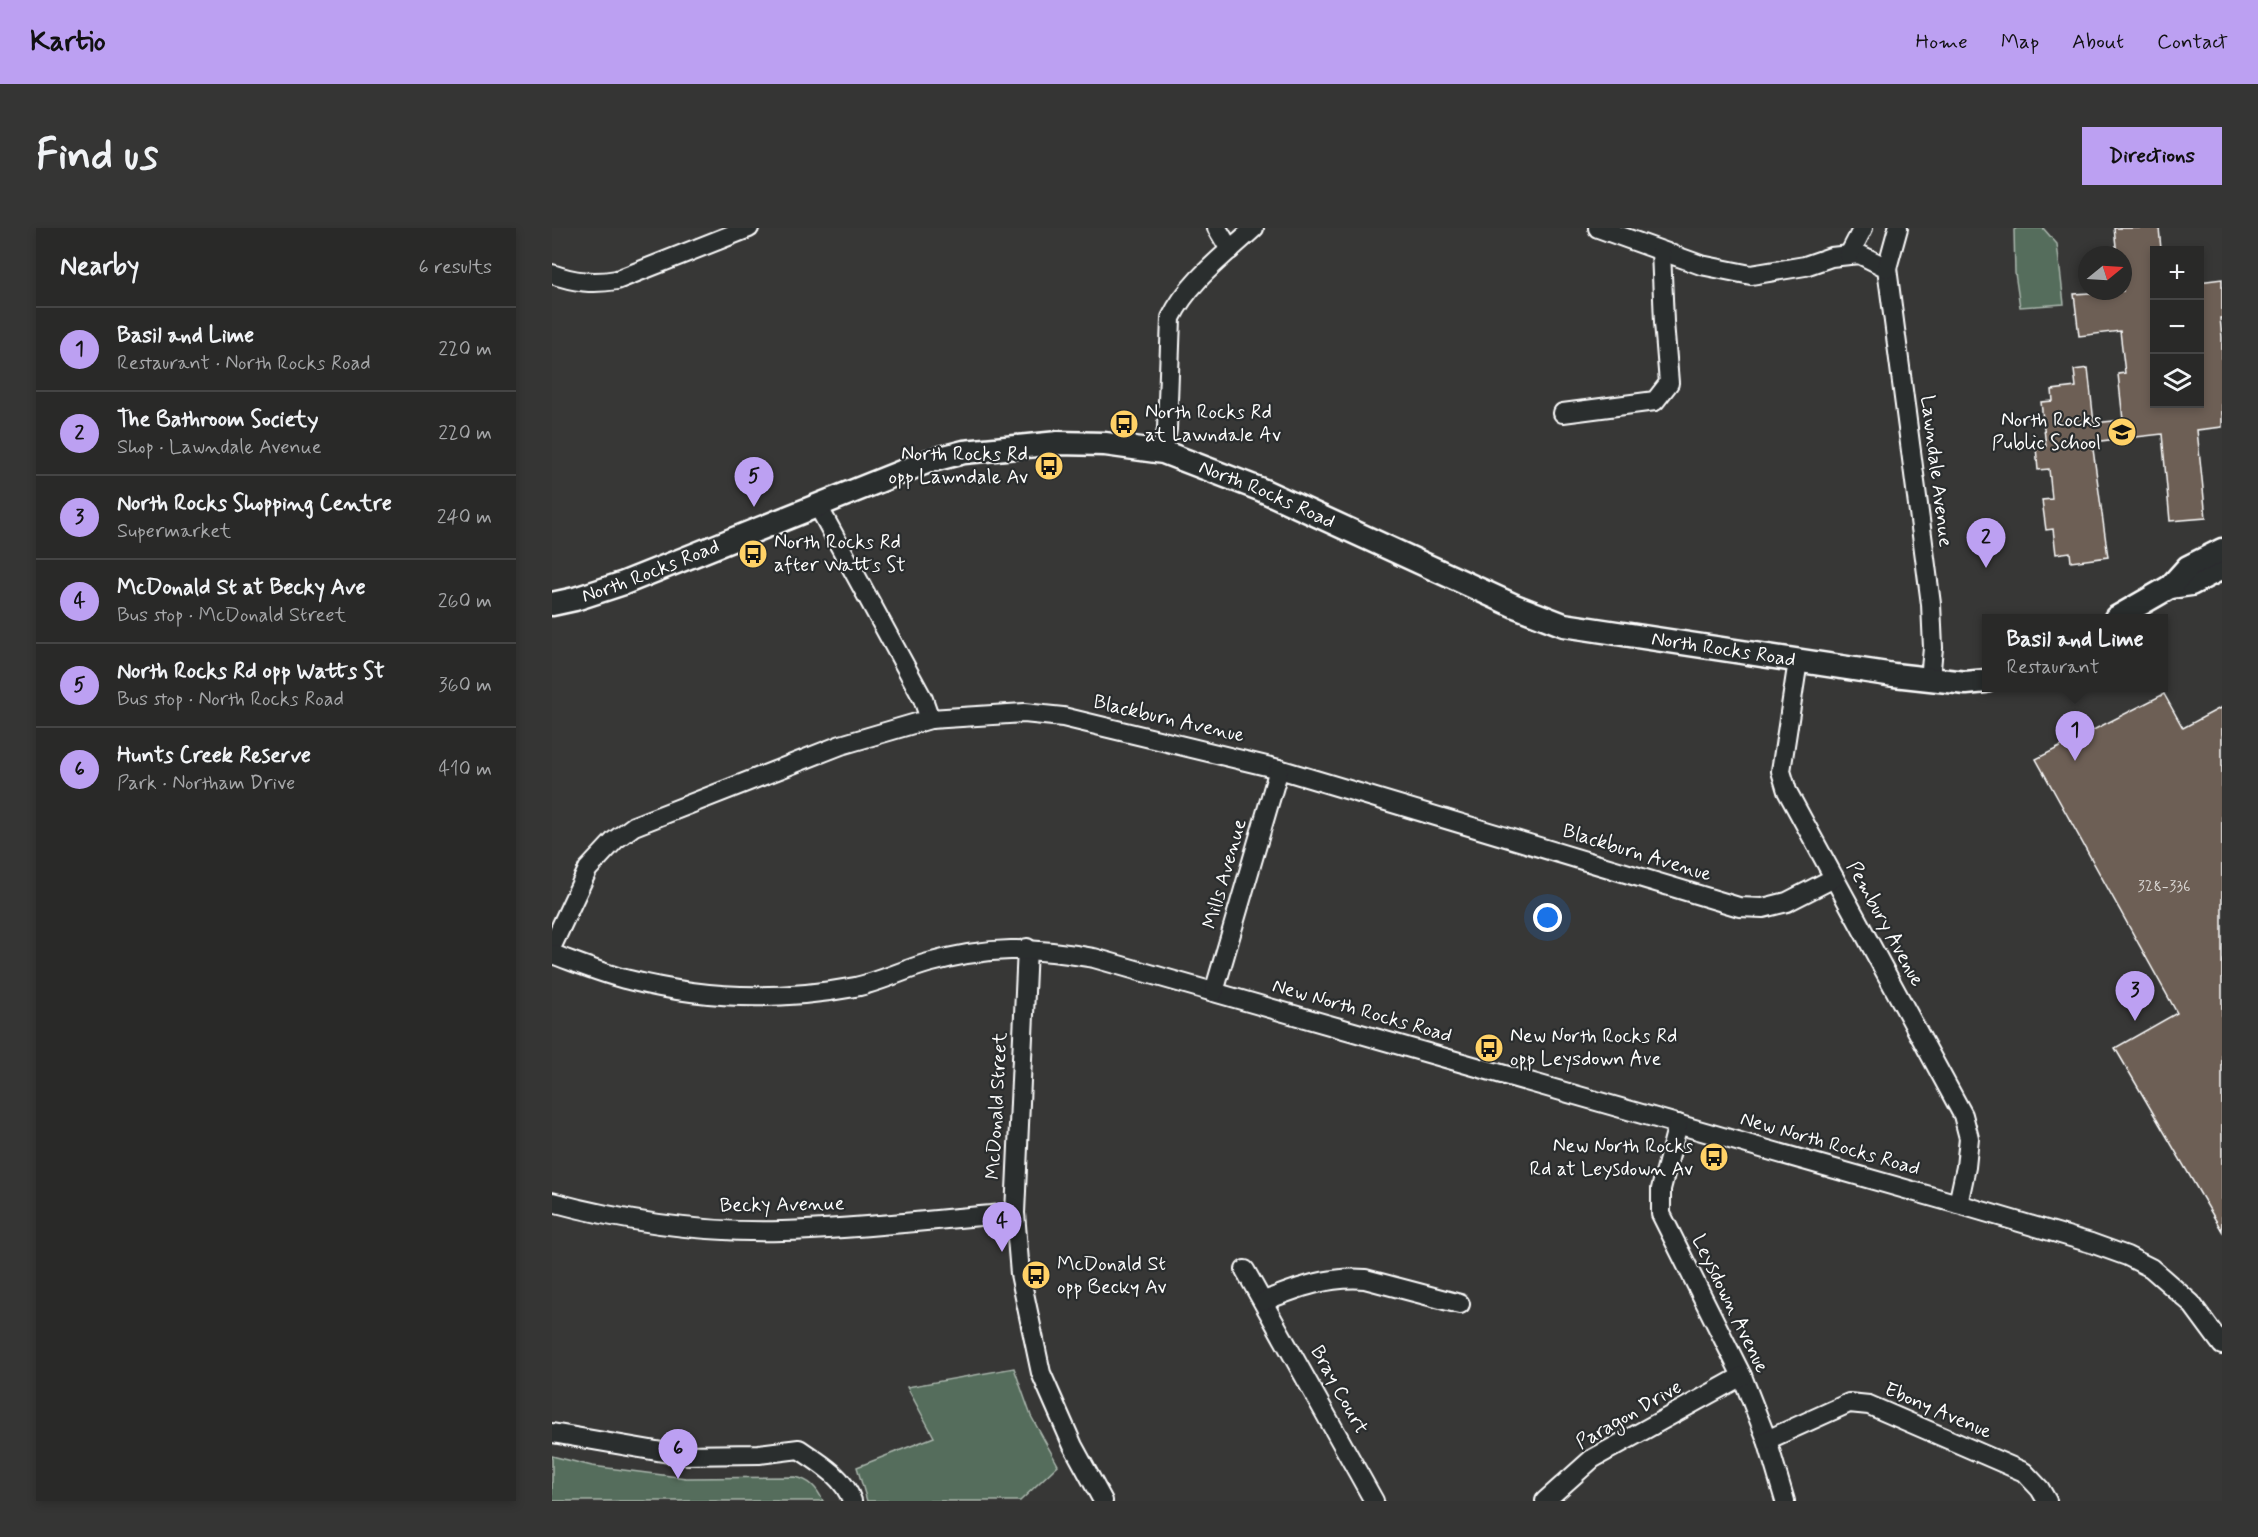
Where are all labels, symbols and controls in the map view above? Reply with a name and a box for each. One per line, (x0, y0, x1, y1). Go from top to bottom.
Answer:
text: Kartio (30, 24, 106, 61)
text: Home (1916, 28, 1968, 56)
text: Map (2001, 28, 2039, 56)
text: About (2072, 28, 2124, 56)
text: Contact (2157, 28, 2228, 56)
button: Directions (2082, 127, 2222, 185)
text: Find us (36, 129, 158, 184)
north arrow (2078, 246, 2132, 300)
map controls (2150, 246, 2204, 408)
button: + (2150, 246, 2204, 300)
text: Nearby (60, 250, 139, 284)
text: 6 results (419, 254, 492, 281)
button: − (2150, 300, 2204, 354)
text: Basil and Lime (117, 322, 254, 350)
text: 1 (75, 336, 84, 363)
text: 220 m (438, 336, 492, 363)
text: Restaurant · North Rocks Road (117, 350, 371, 377)
button: layers (2150, 354, 2204, 408)
street label: Lawndale Avenue (1913, 394, 1959, 549)
place label: North Rocks Rd at Lawndale Av (1145, 399, 1281, 449)
text: The Bathroom Society (117, 406, 319, 434)
place label: North Rocks Public School (1992, 407, 2101, 457)
bus stop icon: North Rocks Rd at Lawndale Av (1108, 408, 1140, 440)
school or university icon: North Rocks Public School (2106, 416, 2138, 448)
text: 2 (75, 420, 84, 447)
text: 220 m (438, 420, 492, 447)
text: Shop · Lawndale Avenue (117, 434, 322, 461)
place label: North Rocks Rd opp Lawndale Av (888, 441, 1028, 491)
bus stop icon: North Rocks Rd opp Lawndale Av (1033, 450, 1065, 482)
street label: North Rocks Road (1195, 454, 1339, 535)
pin: 5 (734, 458, 774, 507)
text: North Rocks Shopping Centre (117, 490, 392, 518)
text: 3 (75, 504, 84, 531)
text: 240 m (437, 504, 492, 531)
text: Supermarket (117, 518, 231, 545)
pin: 2 (1966, 518, 2006, 568)
place label: North Rocks Rd after Watts St (774, 529, 906, 579)
street label: North Rocks Road (578, 533, 723, 609)
bus stop icon: North Rocks Rd after Watts St (737, 538, 769, 570)
text: McDonald St at Becky Ave (117, 574, 366, 602)
text: 4 (74, 588, 85, 615)
text: 260 m (438, 588, 492, 615)
text: Bus stop · McDonald Street (117, 602, 346, 629)
popup (1982, 614, 2168, 692)
street label: North Rocks Road (1650, 625, 1797, 673)
text: Basil and Lime (2006, 626, 2144, 654)
text: Restaurant (2006, 654, 2099, 681)
text: North Rocks Rd opp Watts St (117, 658, 385, 686)
text: 5 (74, 672, 86, 699)
text: 360 m (439, 672, 492, 699)
text: Bus stop · North Rocks Road (117, 686, 344, 713)
street label: Blackburn Avenue (1091, 688, 1247, 750)
pin: 1 (2056, 712, 2095, 761)
text: Hunts Creek Reserve (117, 742, 311, 770)
text: 6 (74, 756, 85, 783)
text: 410 m (438, 756, 492, 783)
text: Park · Northam Drive (117, 770, 295, 797)
street label: Mills Avenue (1196, 816, 1254, 932)
street label: Blackburn Avenue (1559, 818, 1715, 888)
street label: Pembury Avenue (1839, 857, 1931, 991)
house number: 328-336 (2137, 876, 2191, 897)
your location (1533, 903, 1562, 932)
street label: New North Rocks Road (1269, 972, 1455, 1050)
pin: 3 (2116, 972, 2154, 1021)
place label: New North Rocks Rd opp Leysdown Ave (1510, 1023, 1677, 1073)
street label: McDonald Street (980, 1031, 1014, 1180)
bus stop icon: New North Rocks Rd opp Leysdown Ave (1473, 1032, 1505, 1064)
street label: New North Rocks Road (1737, 1105, 1923, 1183)
place label: New North Rocks Rd at Leysdown Av (1530, 1133, 1693, 1183)
bus stop icon: New North Rocks Rd at Leysdown Av (1698, 1141, 1730, 1173)
street label: Becky Avenue (719, 1190, 845, 1220)
pin: 4 (982, 1202, 1022, 1252)
street label: Leysdown Avenue (1685, 1230, 1775, 1378)
place label: McDonald St opp Becky Av (1057, 1251, 1166, 1301)
bus stop icon: McDonald St opp Becky Av (1020, 1259, 1052, 1291)
street label: Bray Court (1304, 1341, 1374, 1439)
street label: Paragon Drive (1571, 1374, 1687, 1457)
street label: Ebony Avenue (1880, 1376, 1996, 1446)
pin: 6 (658, 1430, 698, 1479)

